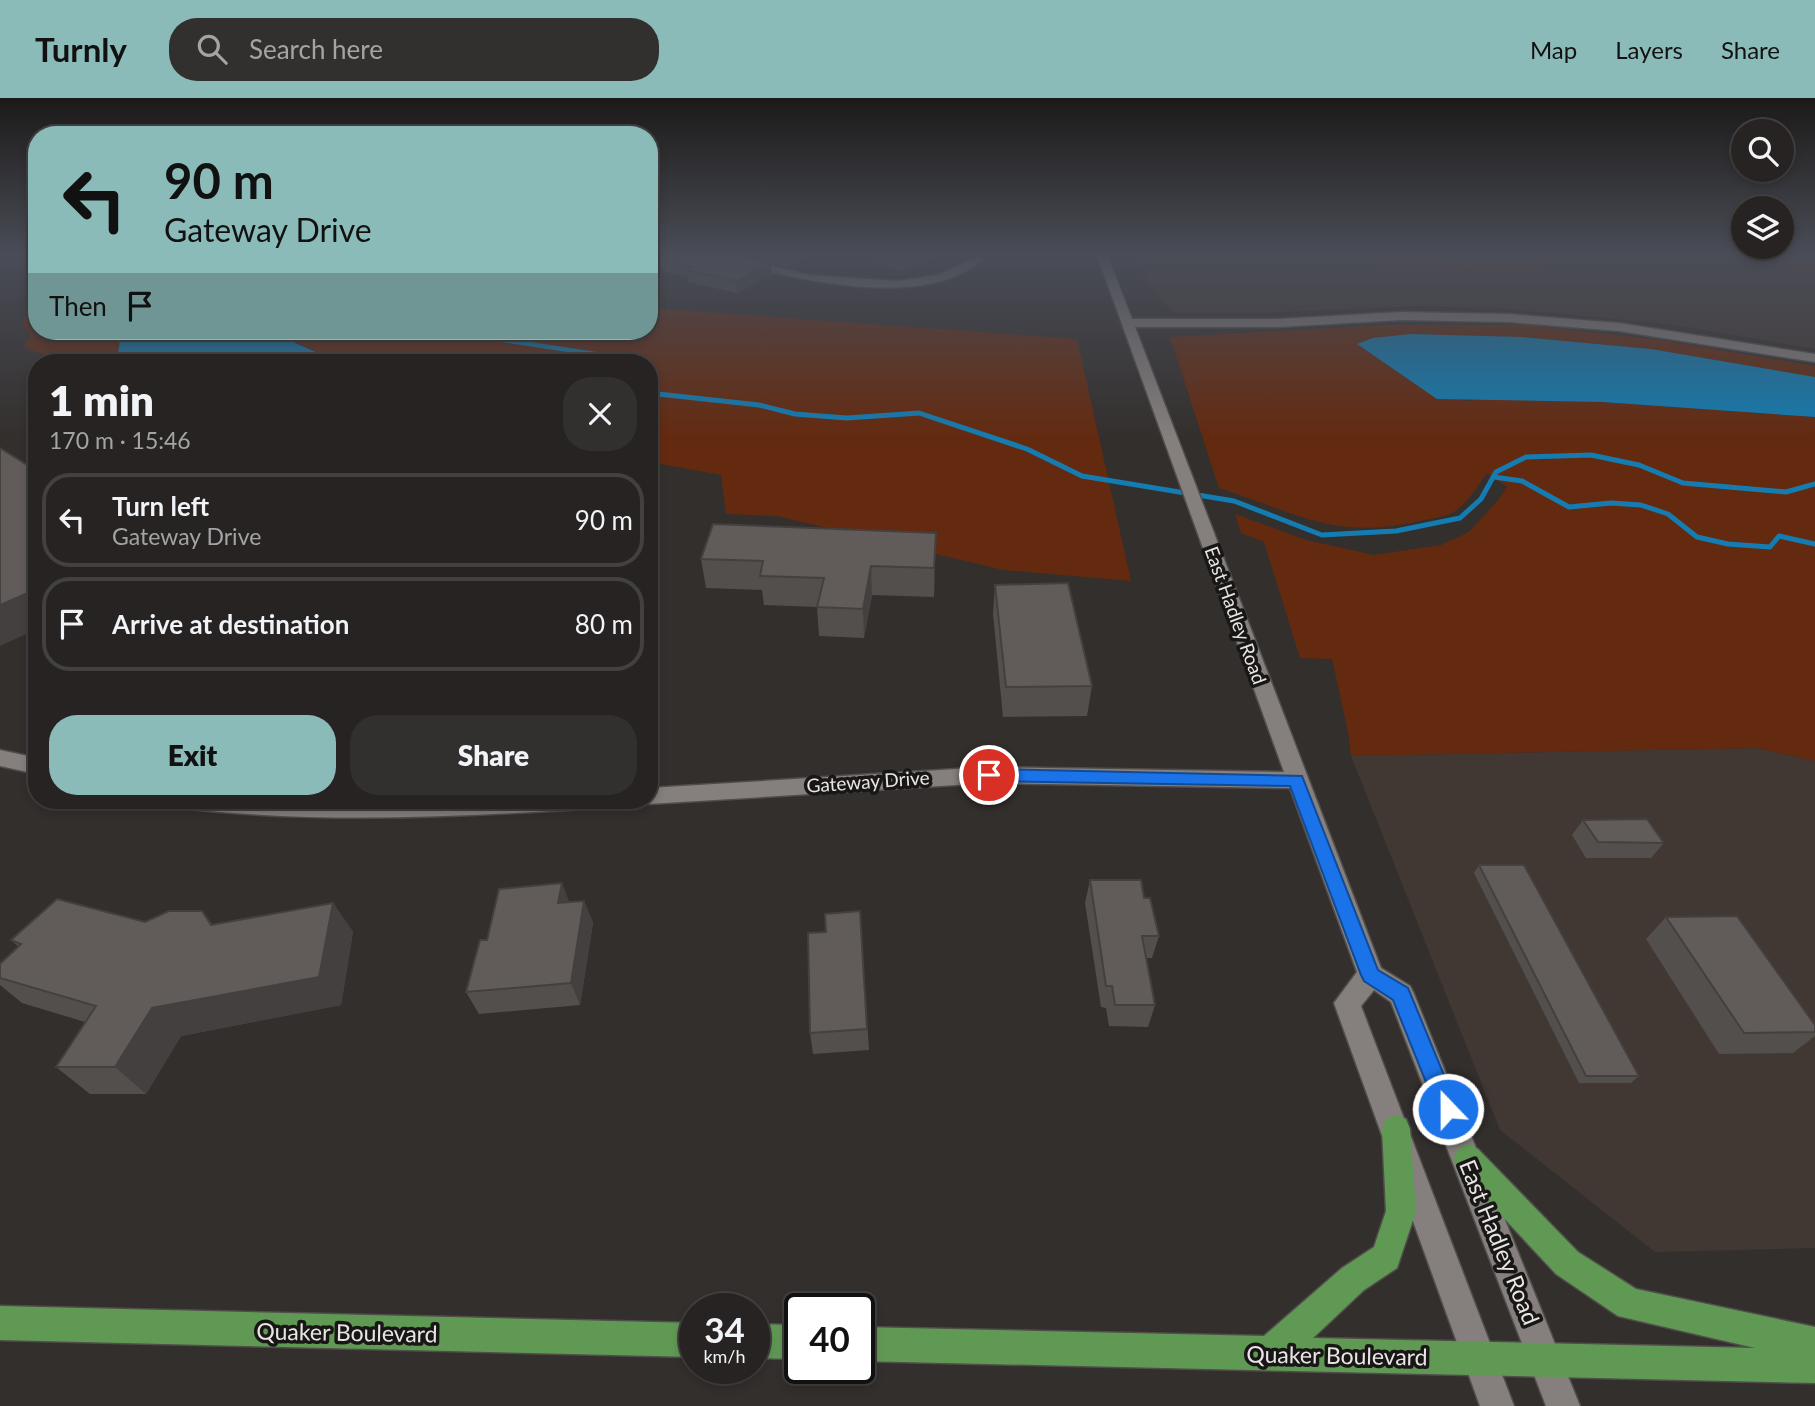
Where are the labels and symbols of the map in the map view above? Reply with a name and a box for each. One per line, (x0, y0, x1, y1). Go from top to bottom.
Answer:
street label: East Hadley Road (1200, 543, 1272, 687)
pin (959, 745, 1019, 805)
street label: Gateway Drive (806, 765, 930, 797)
position arrow (1411, 1072, 1485, 1146)
street label: East Hadley Road (1454, 1155, 1546, 1329)
speed limit sign: 40 (784, 1293, 875, 1384)
street label: Quaker Boulevard (256, 1316, 438, 1348)
street label: Quaker Boulevard (1246, 1339, 1428, 1371)

